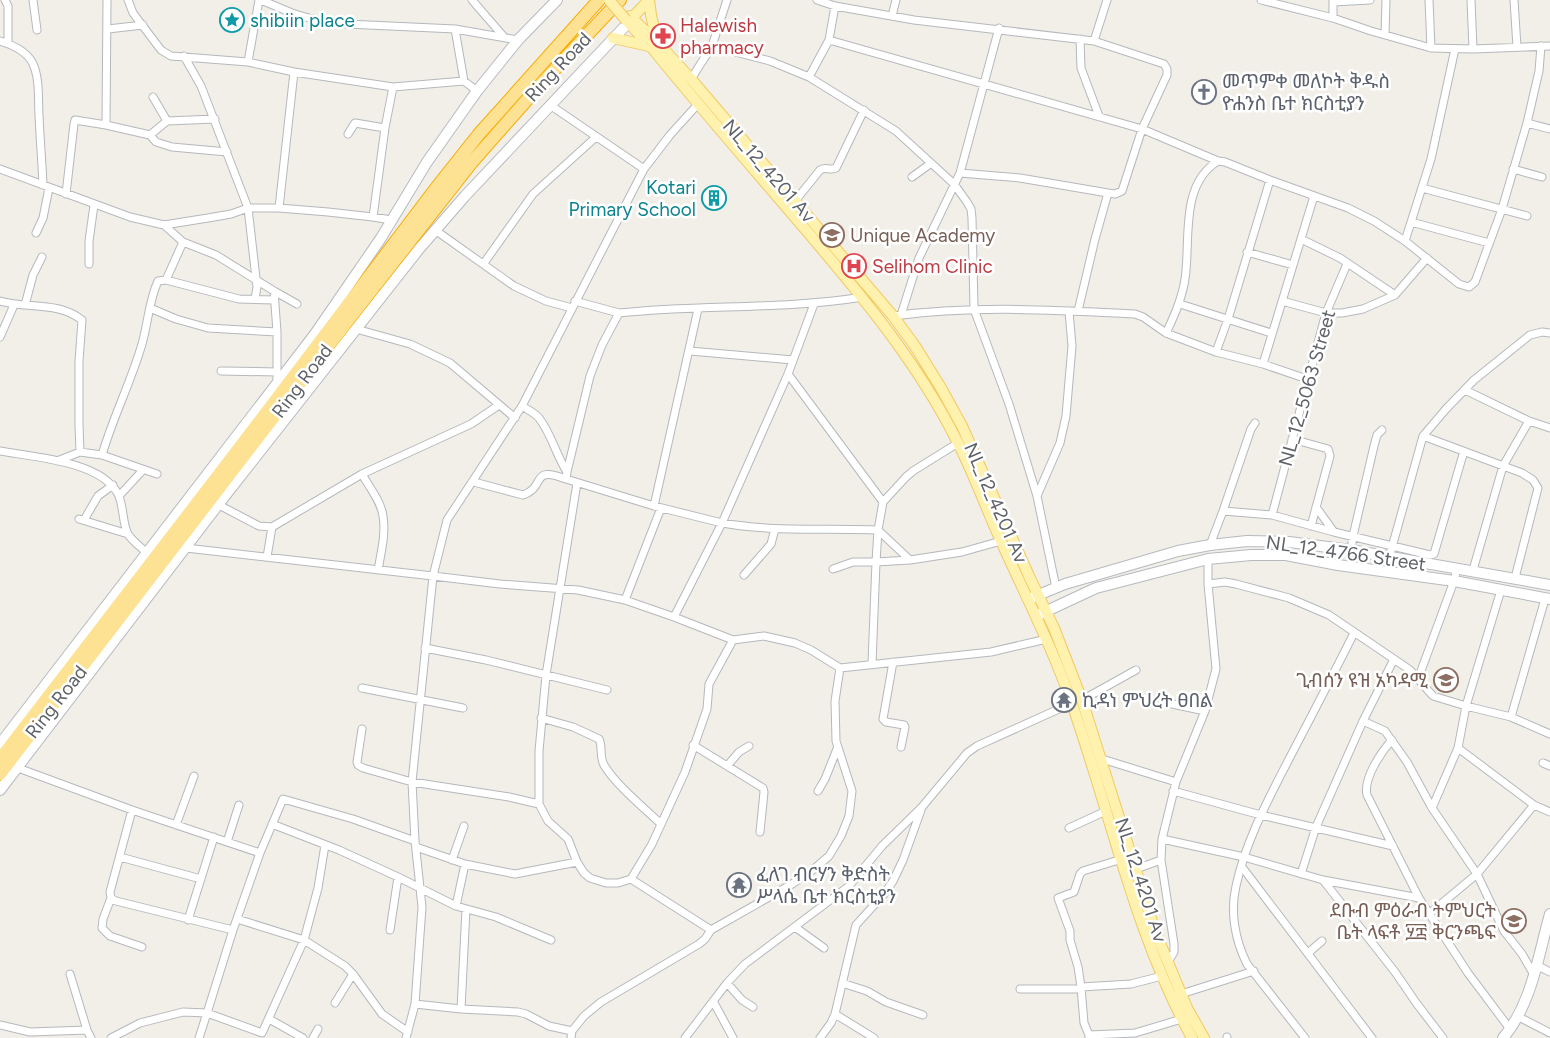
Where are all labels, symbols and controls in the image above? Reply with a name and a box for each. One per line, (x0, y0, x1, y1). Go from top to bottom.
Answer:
place icon: shibiin place (219, 7, 245, 33)
place label: shibiin place (250, 9, 355, 32)
place label: Halewish pharmacy (680, 14, 764, 59)
pharmacy icon: Halewish pharmacy (650, 23, 676, 49)
street label: Ring Road (520, 28, 596, 106)
place label: መጥምቀ መለኮት ቅዱስ ዮሐንስ ቤተ ክርስቲያን (1222, 70, 1390, 115)
church icon: መጥምቀ መለኮት ቅዱስ ዮሐንስ ቤተ ክርስቲያን (1191, 79, 1217, 105)
street label: NL_12_4201 Av (718, 115, 820, 227)
place label: Kotari Primary School (569, 176, 696, 221)
building icon: Kotari Primary School (701, 185, 727, 211)
school or university icon: Unique Academy (819, 222, 845, 248)
place label: Unique Academy (850, 224, 995, 247)
hospital icon: Selihom Clinic (841, 253, 867, 279)
place label: Selihom Clinic (872, 255, 993, 278)
street label: NL_12_5063 Street (1274, 307, 1340, 469)
street label: Ring Road (267, 340, 337, 422)
street label: NL_12_4201 Av (959, 439, 1033, 567)
street label: NL_12_4766 Street (1265, 530, 1427, 576)
street label: Ring Road (20, 661, 92, 743)
school or university icon: ጊብሰን ዩዝ አካዳሚ (1433, 667, 1459, 693)
place label: ጊብሰን ዩዝ አካዳሚ (1296, 669, 1428, 692)
temple icon: ኪዳነ ምህረት ፀበል (1051, 687, 1077, 713)
place label: ኪዳነ ምህረት ፀበል (1082, 689, 1213, 712)
street label: NL_12_4201 Av (1110, 815, 1172, 945)
place label: ፈለገ ብርሃን ቅድስት ሥላሴ ቤተ ክርስቲያን (756, 863, 896, 908)
temple icon: ፈለገ ብርሃን ቅድስት ሥላሴ ቤተ ክርስቲያን (726, 872, 752, 898)
place label: ደቡብ ምዕራብ ትምህርት ቤት ላፍቶ ፶፰ ቅርንጫፍ (1330, 899, 1497, 944)
school or university icon: ደቡብ ምዕራብ ትምህርት ቤት ላፍቶ ፶፰ ቅርንጫፍ (1501, 908, 1527, 934)

